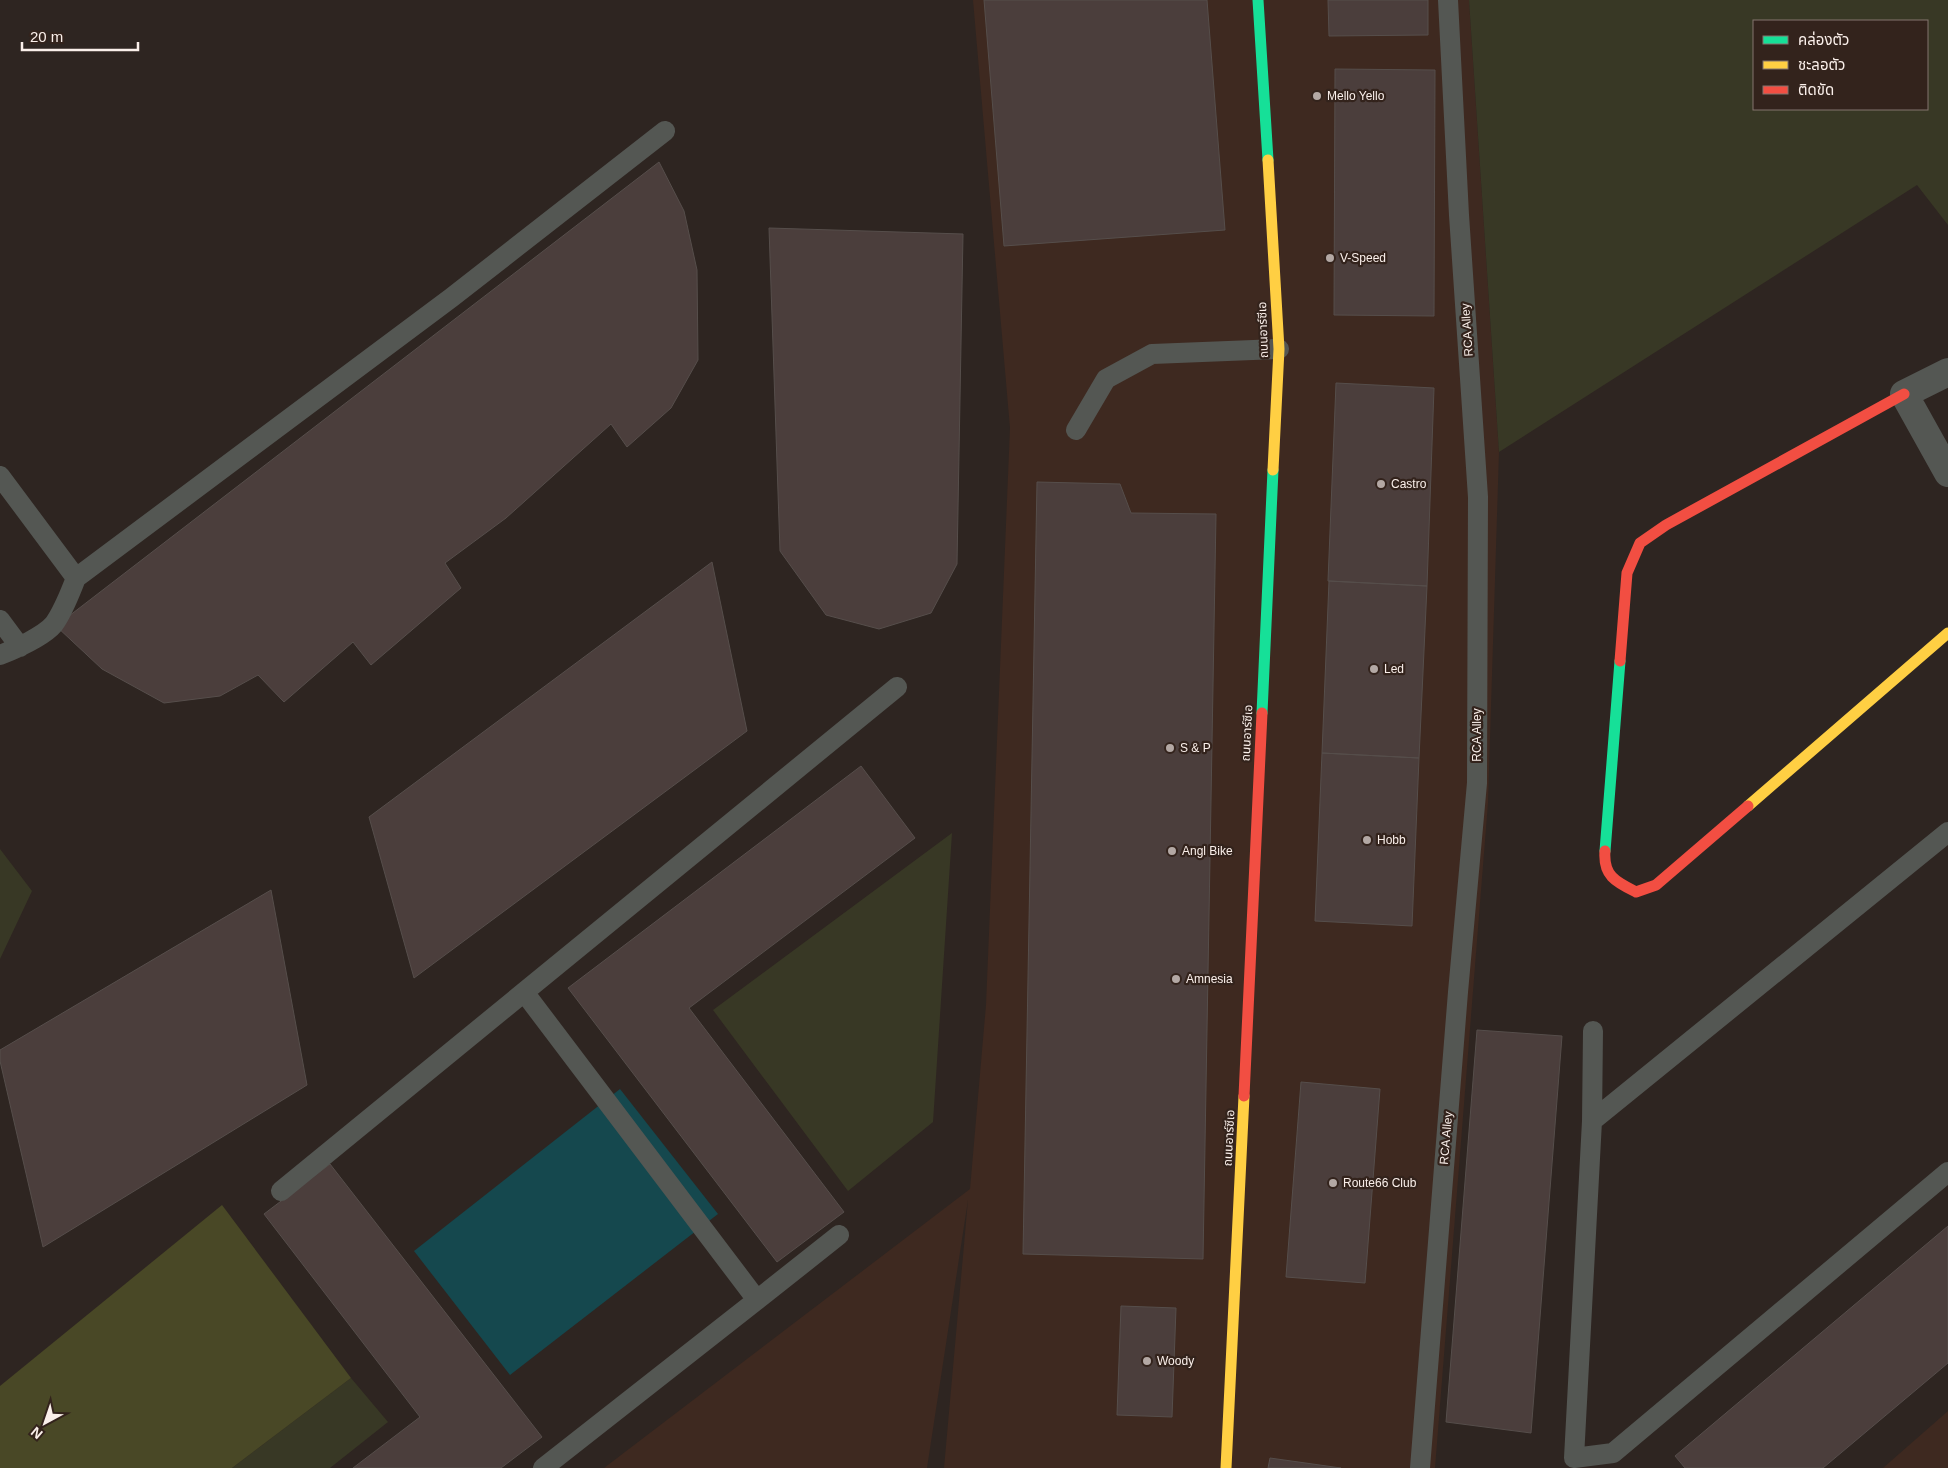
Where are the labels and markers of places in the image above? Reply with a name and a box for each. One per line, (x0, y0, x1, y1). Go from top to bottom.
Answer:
place label: Mello Yello (1327, 89, 1385, 103)
marker: Mello Yello (1311, 90, 1323, 102)
place label: V-Speed (1340, 251, 1386, 265)
marker: V-Speed (1324, 252, 1336, 264)
place label: Castro (1391, 477, 1427, 491)
marker: Castro (1375, 478, 1387, 490)
place label: Led (1384, 662, 1404, 676)
marker: Led (1368, 663, 1380, 675)
place label: S & P (1180, 741, 1211, 755)
marker: S & P (1164, 742, 1176, 754)
place label: Hobb (1377, 833, 1406, 847)
marker: Hobb (1361, 834, 1373, 846)
place label: Angl Bike (1182, 844, 1233, 858)
marker: Angl Bike (1166, 845, 1178, 857)
place label: Amnesia (1186, 972, 1233, 986)
marker: Amnesia (1170, 973, 1182, 985)
place label: Route66 Club (1343, 1176, 1417, 1190)
marker: Route66 Club (1327, 1177, 1339, 1189)
place label: Woody (1157, 1354, 1194, 1368)
marker: Woody (1141, 1355, 1153, 1367)

